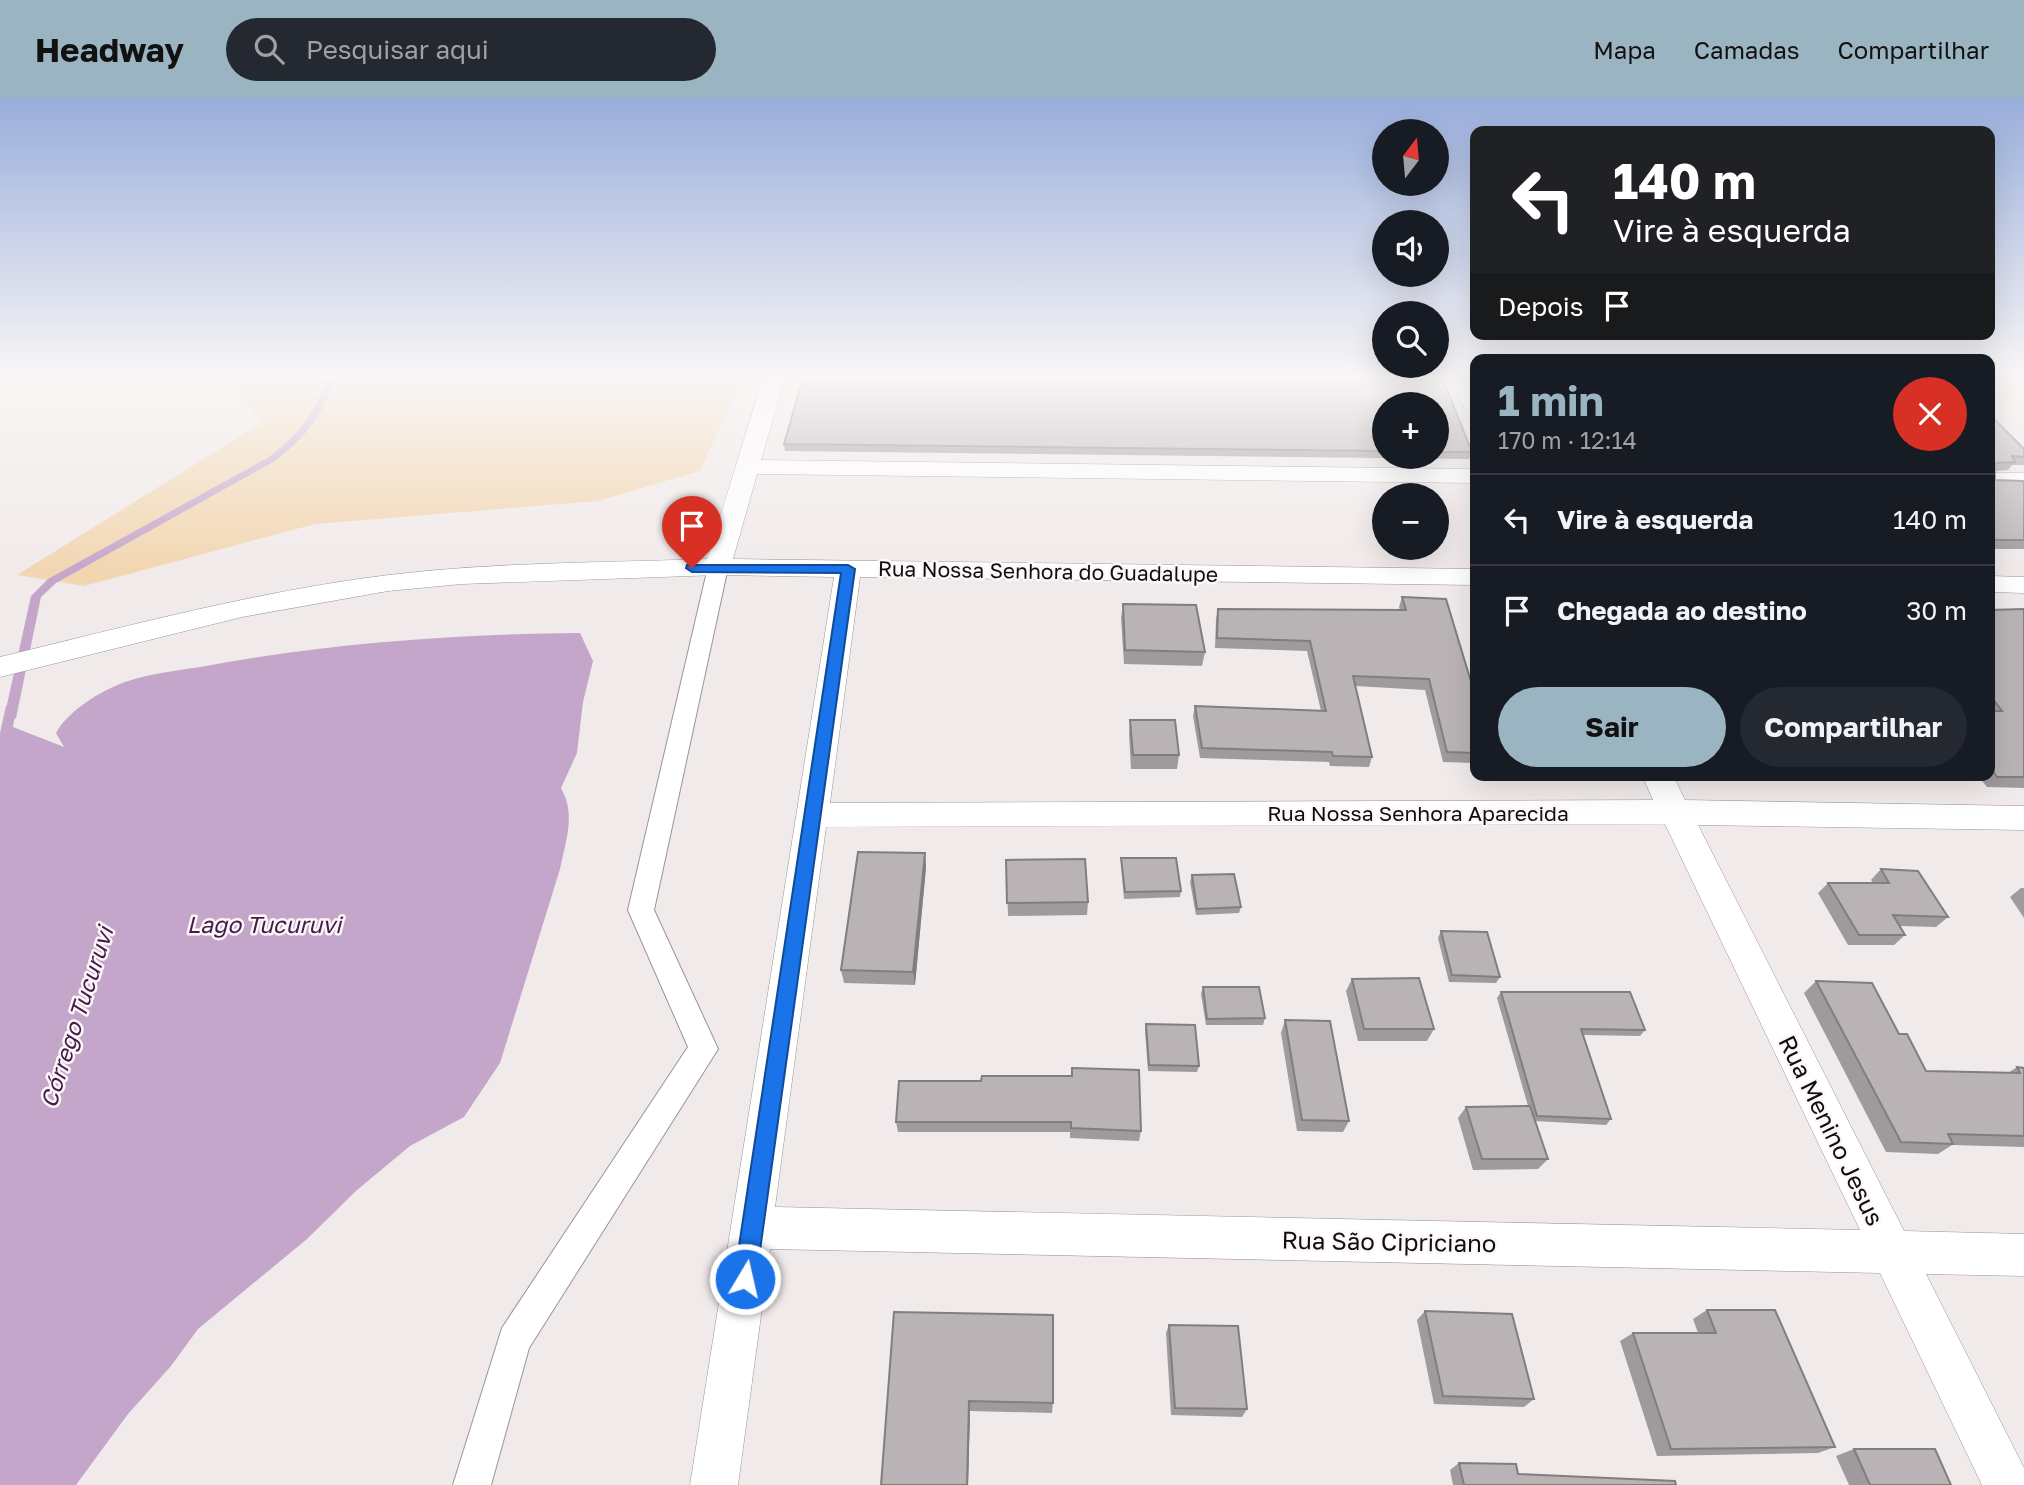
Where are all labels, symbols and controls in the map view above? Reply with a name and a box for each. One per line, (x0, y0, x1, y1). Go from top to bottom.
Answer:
search box (226, 18, 716, 81)
text: Headway (35, 30, 184, 69)
icon: search (250, 30, 288, 68)
text: Pesquisar aqui (306, 34, 489, 65)
text: Mapa (1593, 35, 1656, 64)
text: Camadas (1694, 35, 1799, 64)
text: Compartilhar (1837, 35, 1989, 64)
north arrow (1372, 119, 1449, 196)
map controls (1372, 119, 1449, 560)
text: 140 m (1613, 151, 1756, 210)
icon: left (1498, 154, 1589, 245)
button: sound (1372, 210, 1449, 287)
text: Vire à esquerda (1613, 211, 1851, 249)
icon: arrive (1598, 287, 1636, 325)
text: Depois (1498, 291, 1584, 322)
button: search (1372, 301, 1449, 378)
text: 1 min (1498, 375, 1604, 425)
button: close (1893, 377, 1967, 451)
button: + (1372, 392, 1449, 469)
text: 170 m · 12:14 (1498, 426, 1637, 454)
button: − (1372, 483, 1449, 560)
pin (662, 496, 722, 568)
icon: left (1498, 501, 1536, 539)
text: Vire à esquerda (1557, 504, 1753, 535)
text: 140 m (1893, 504, 1967, 535)
icon: arrive (673, 507, 711, 545)
street label: Rua Nossa Senhora do Guadalupe (878, 555, 1218, 587)
icon: arrive (1498, 592, 1536, 630)
text: Chegada ao destino (1557, 595, 1807, 626)
text: 30 m (1906, 595, 1967, 626)
button: Sair (1498, 687, 1726, 767)
button: Compartilhar (1740, 687, 1967, 767)
street label: Rua Nossa Senhora Aparecida (1267, 800, 1569, 826)
water label: Lago Tucuruvi (187, 910, 344, 938)
water label: Córrego Tucuruvi (34, 920, 119, 1111)
street label: Rua Menino Jesus (1773, 1030, 1891, 1230)
street label: Rua São Cipriciano (1281, 1225, 1497, 1257)
position arrow (708, 1242, 782, 1316)

